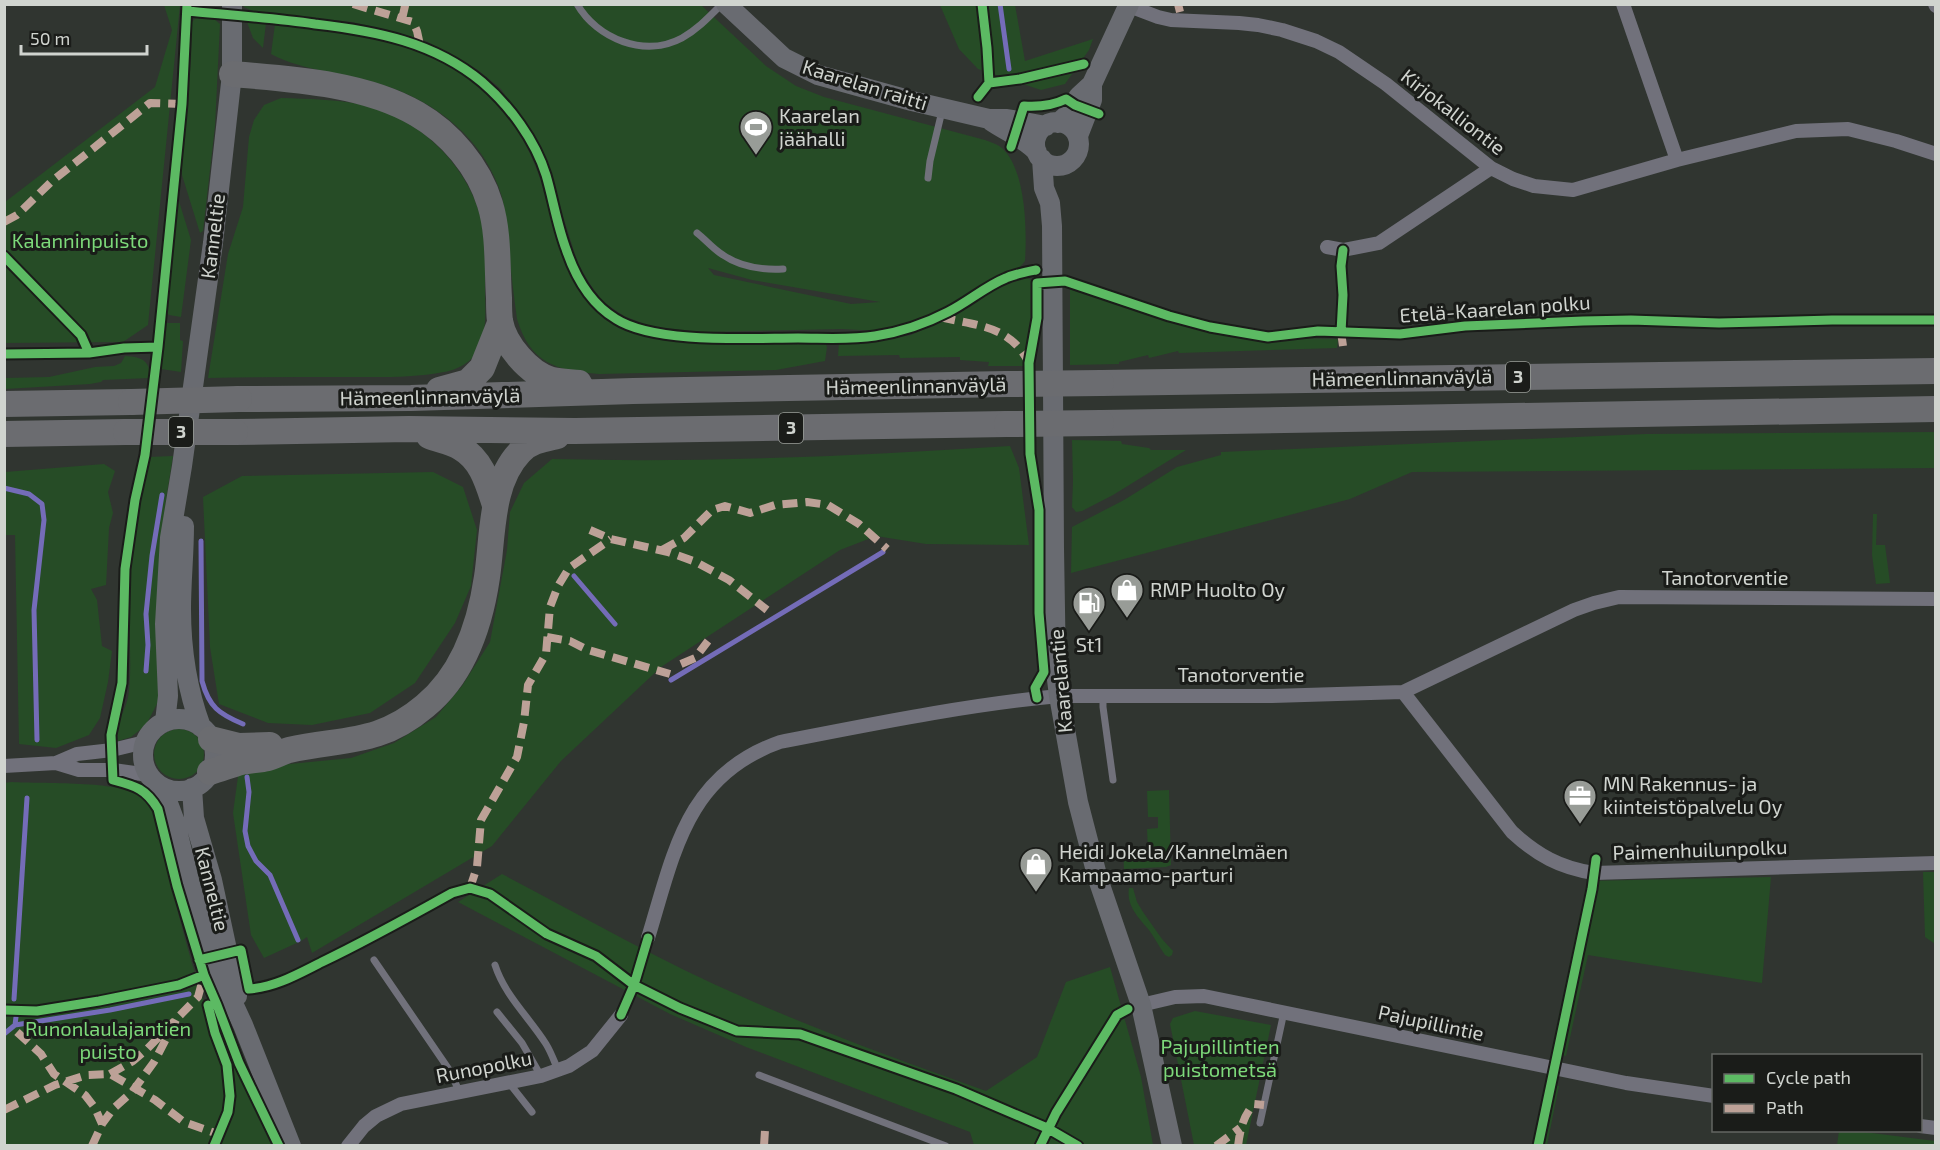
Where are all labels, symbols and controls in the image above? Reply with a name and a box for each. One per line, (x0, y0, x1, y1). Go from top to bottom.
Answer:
scale bar (21, 18, 147, 56)
text: 50 m (30, 27, 70, 49)
street label: Kaarelan raitti (800, 54, 931, 114)
street label: Kirjokalliontie (1397, 63, 1510, 159)
place label: Kaarelan jäähalli (779, 103, 860, 150)
sports icon: Kaarelan jäähalli (738, 109, 774, 156)
street label: Kanneltie (195, 192, 229, 280)
park label: Kalanninpuisto (12, 228, 148, 252)
street label: Etelä-Kaarelan polku (1399, 289, 1591, 327)
road number: 3 (1506, 362, 1530, 392)
street label: Hämeenlinnanväylä (1311, 363, 1493, 391)
street label: Hämeenlinnanväylä (825, 371, 1007, 399)
street label: Hämeenlinnanväylä (339, 382, 521, 410)
road number: 3 (779, 413, 803, 443)
road number: 3 (169, 417, 193, 447)
street label: Tanotorventie (1662, 565, 1788, 589)
shop icon: RMP Huolto Oy (1109, 572, 1145, 619)
place label: RMP Huolto Oy (1150, 577, 1286, 601)
fuel station icon: St1 (1071, 585, 1107, 632)
street label: Kaarelantie (1044, 628, 1076, 734)
place label: St1 (1076, 632, 1102, 656)
street label: Tanotorventie (1178, 662, 1304, 686)
place label: MN Rakennus- ja kiinteistöpalvelu Oy (1603, 771, 1783, 818)
office icon: MN Rakennus- ja kiinteistöpalvelu Oy (1562, 778, 1598, 825)
street label: Paimenhuilunpolku (1612, 834, 1788, 864)
place label: Heidi Jokela/Kannelmäen Kampaamo-parturi (1059, 839, 1288, 886)
street label: Kanneltie (191, 844, 235, 933)
shop icon: Heidi Jokela/Kannelmäen Kampaamo-parturi (1018, 846, 1054, 893)
street label: Pajupillintie (1376, 999, 1486, 1045)
park label: Runonlaulajantien puisto (25, 1016, 191, 1063)
park label: Pajupillintien puistometsä (1160, 1034, 1280, 1081)
street label: Runopolku (434, 1045, 534, 1087)
legend (1712, 1054, 1922, 1132)
text: Cycle path (1766, 1066, 1851, 1088)
text: Path (1766, 1096, 1804, 1118)

